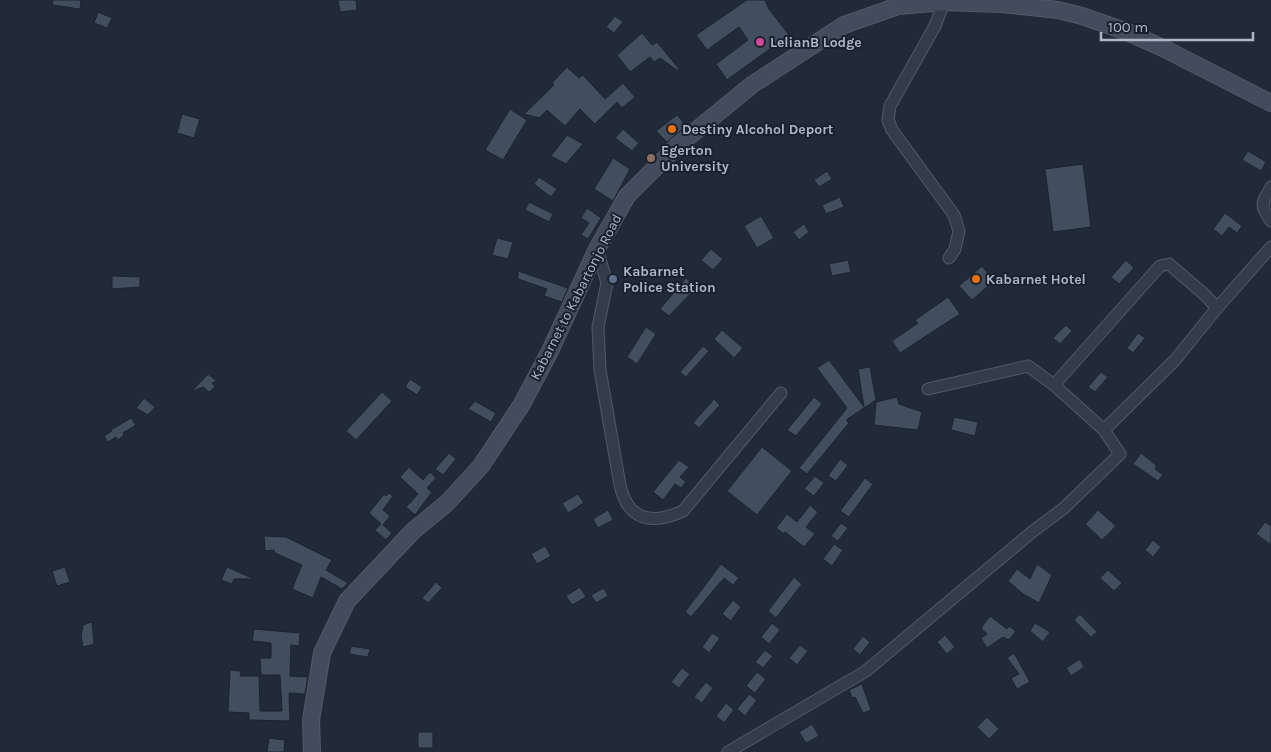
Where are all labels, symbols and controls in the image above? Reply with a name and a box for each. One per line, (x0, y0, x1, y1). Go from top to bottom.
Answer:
scale bar (1101, 10, 1254, 42)
text: 100 m (1108, 18, 1148, 36)
place label: LelianB Lodge (770, 34, 862, 51)
marker: LelianB Lodge (754, 36, 766, 48)
place label: Destiny Alcohol Deport (682, 121, 834, 138)
marker: Destiny Alcohol Deport (666, 123, 678, 135)
place label: Egerton University (661, 142, 729, 175)
marker: Egerton University (645, 152, 657, 164)
street label: Kabarnet to Kabartonjo Road (527, 211, 625, 383)
place label: Kabarnet Police Station (623, 263, 716, 296)
place label: Kabarnet Hotel (986, 271, 1086, 288)
marker: Kabarnet Police Station (607, 273, 619, 285)
marker: Kabarnet Hotel (970, 273, 982, 285)

